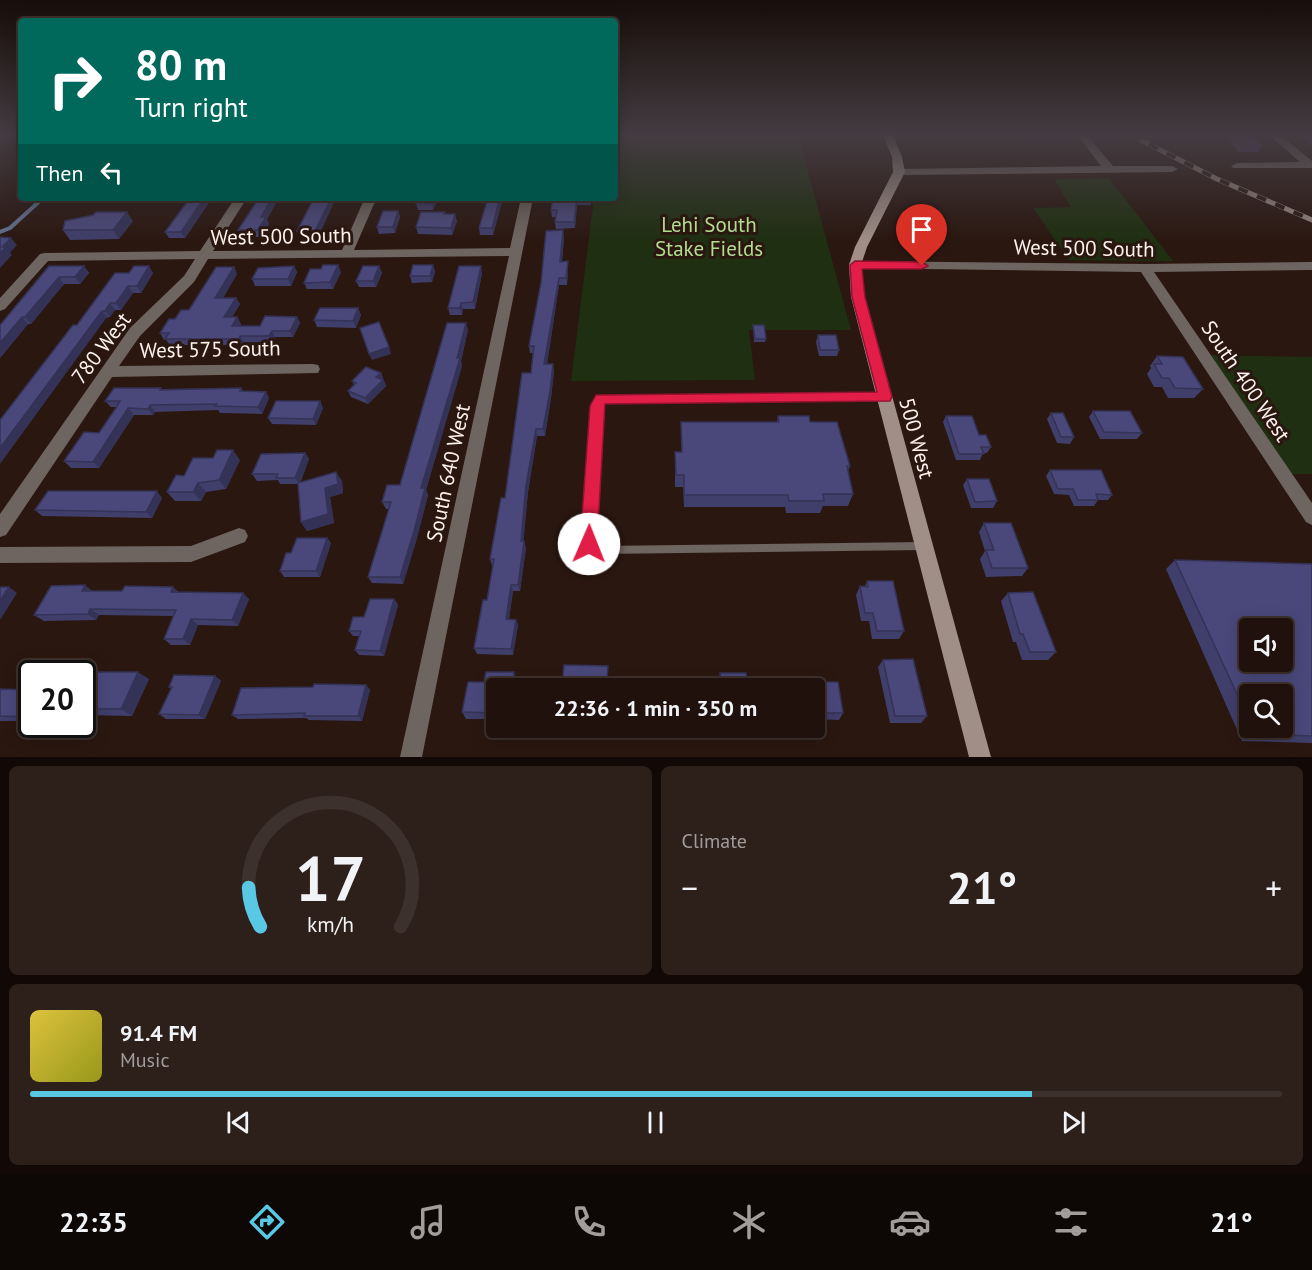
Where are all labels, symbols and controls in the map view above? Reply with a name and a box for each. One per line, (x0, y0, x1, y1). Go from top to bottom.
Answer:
text: 80 m (135, 37, 227, 92)
icon: right (36, 42, 114, 120)
text: Turn right (135, 90, 248, 124)
icon: left (95, 156, 128, 189)
text: Then (36, 159, 83, 187)
pin (896, 204, 947, 266)
park label: Lehi South Stake Fields (655, 211, 763, 262)
icon: arrive (905, 213, 938, 246)
street label: West 500 South (210, 221, 352, 251)
street label: West 500 South (1013, 233, 1155, 263)
street label: 780 West (65, 307, 137, 389)
street label: South 400 West (1195, 315, 1297, 447)
street label: West 575 South (139, 334, 281, 364)
street label: 500 West (893, 395, 941, 481)
street label: South 640 West (420, 401, 476, 545)
position arrow (557, 512, 621, 576)
map controls (1239, 618, 1293, 738)
button: sound (1239, 618, 1293, 672)
speed limit sign: 20 (18, 660, 96, 738)
button: search (1239, 684, 1293, 738)
text: 22:36 · 1 min · 350 m (554, 694, 757, 722)
text: Climate (682, 828, 747, 854)
text: 17 (295, 837, 366, 918)
text: 21° (946, 858, 1017, 916)
text: − (682, 866, 698, 909)
text: + (1265, 866, 1282, 909)
text: km/h (307, 911, 354, 939)
text: 91.4 FM (120, 1019, 197, 1047)
text: Music (120, 1047, 169, 1073)
icon: previous (222, 1106, 255, 1139)
icon: pause (639, 1106, 672, 1139)
icon: next (1057, 1106, 1090, 1139)
icon: directions (246, 1201, 288, 1243)
icon: music (407, 1201, 449, 1243)
icon: phone (568, 1201, 610, 1243)
icon: climate (728, 1201, 770, 1243)
icon: car (889, 1201, 931, 1243)
icon: filters (1050, 1201, 1092, 1243)
text: 22:35 (59, 1205, 128, 1239)
text: 21° (1210, 1205, 1253, 1239)

